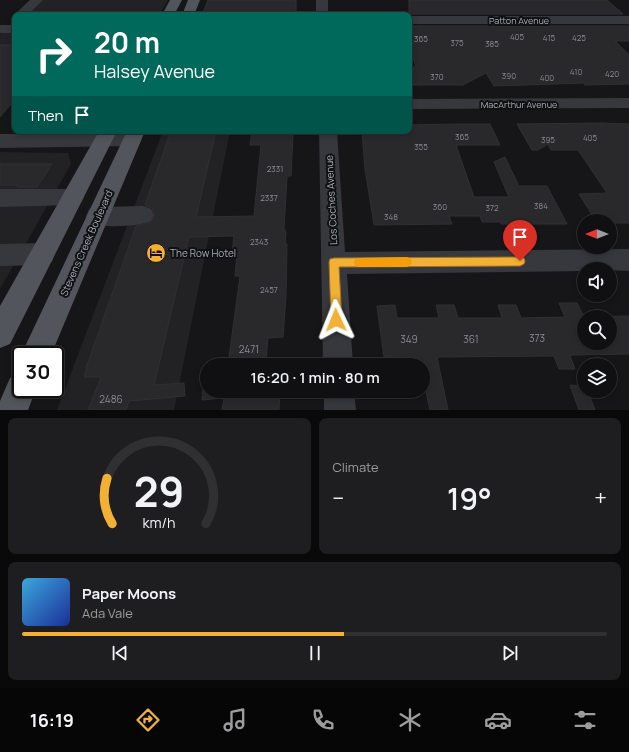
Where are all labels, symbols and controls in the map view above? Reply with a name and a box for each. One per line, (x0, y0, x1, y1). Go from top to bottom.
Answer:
street label: Patton Avenue (489, 14, 549, 27)
text: 20 m (94, 23, 160, 61)
icon: right (28, 28, 80, 80)
house number: 405 (510, 31, 524, 42)
house number: 415 (543, 32, 556, 43)
house number: 425 (572, 32, 586, 43)
house number: 365 (414, 33, 428, 44)
house number: 375 (450, 37, 464, 48)
house number: 385 (485, 38, 499, 49)
text: Halsey Avenue (94, 59, 215, 83)
house number: 410 (570, 66, 582, 77)
house number: 420 (605, 68, 619, 79)
house number: 390 (502, 70, 516, 81)
house number: 370 (430, 71, 444, 82)
house number: 400 (540, 72, 554, 83)
street label: MacArthur Avenue (481, 98, 557, 111)
icon: arrive (71, 104, 93, 126)
text: Then (28, 105, 63, 126)
house number: 365 (455, 131, 469, 142)
house number: 405 (583, 132, 597, 143)
house number: 395 (541, 134, 555, 145)
house number: 355 (414, 141, 428, 152)
street label: Los Coches Avenue (322, 154, 340, 245)
house number: 2331 (267, 163, 283, 174)
street label: Stevens Creek Boulevard (56, 188, 116, 298)
house number: 2337 (260, 192, 278, 203)
house number: 384 (534, 200, 548, 211)
house number: 360 (433, 201, 447, 212)
house number: 372 (486, 202, 499, 213)
house number: 348 (384, 211, 398, 222)
north arrow (577, 214, 617, 254)
map controls (577, 214, 617, 398)
pin (503, 220, 537, 261)
icon: arrive (509, 226, 531, 248)
house number: 2343 (250, 236, 268, 247)
hotel icon: The Row Hotel (145, 242, 167, 264)
place label: The Row Hotel (170, 246, 236, 260)
button: sound (577, 262, 617, 302)
house number: 2457 (260, 284, 278, 295)
position arrow (315, 299, 357, 341)
button: search (577, 310, 617, 350)
house number: 373 (529, 331, 545, 345)
house number: 349 (400, 332, 418, 346)
house number: 361 (463, 332, 479, 346)
house number: 2471 (239, 342, 259, 356)
speed limit sign: 30 (12, 346, 64, 398)
button: layers (577, 358, 617, 398)
text: 16:20 · 1 min · 80 m (250, 367, 380, 388)
house number: 2486 (99, 392, 123, 406)
text: Climate (333, 458, 379, 476)
text: 29 (134, 463, 185, 519)
text: 19° (447, 478, 492, 519)
text: − (333, 483, 344, 513)
text: + (594, 483, 607, 513)
text: km/h (143, 513, 176, 532)
text: Paper Moons (82, 583, 176, 604)
text: Ada Vale (82, 604, 133, 622)
icon: previous (109, 642, 131, 664)
icon: pause (304, 642, 326, 664)
icon: next (499, 642, 521, 664)
icon: directions (134, 706, 162, 734)
icon: music (221, 706, 249, 734)
icon: phone (309, 706, 337, 734)
icon: climate (396, 706, 424, 734)
icon: car (484, 706, 512, 734)
icon: filters (571, 706, 599, 734)
text: 16:19 (30, 708, 74, 732)

